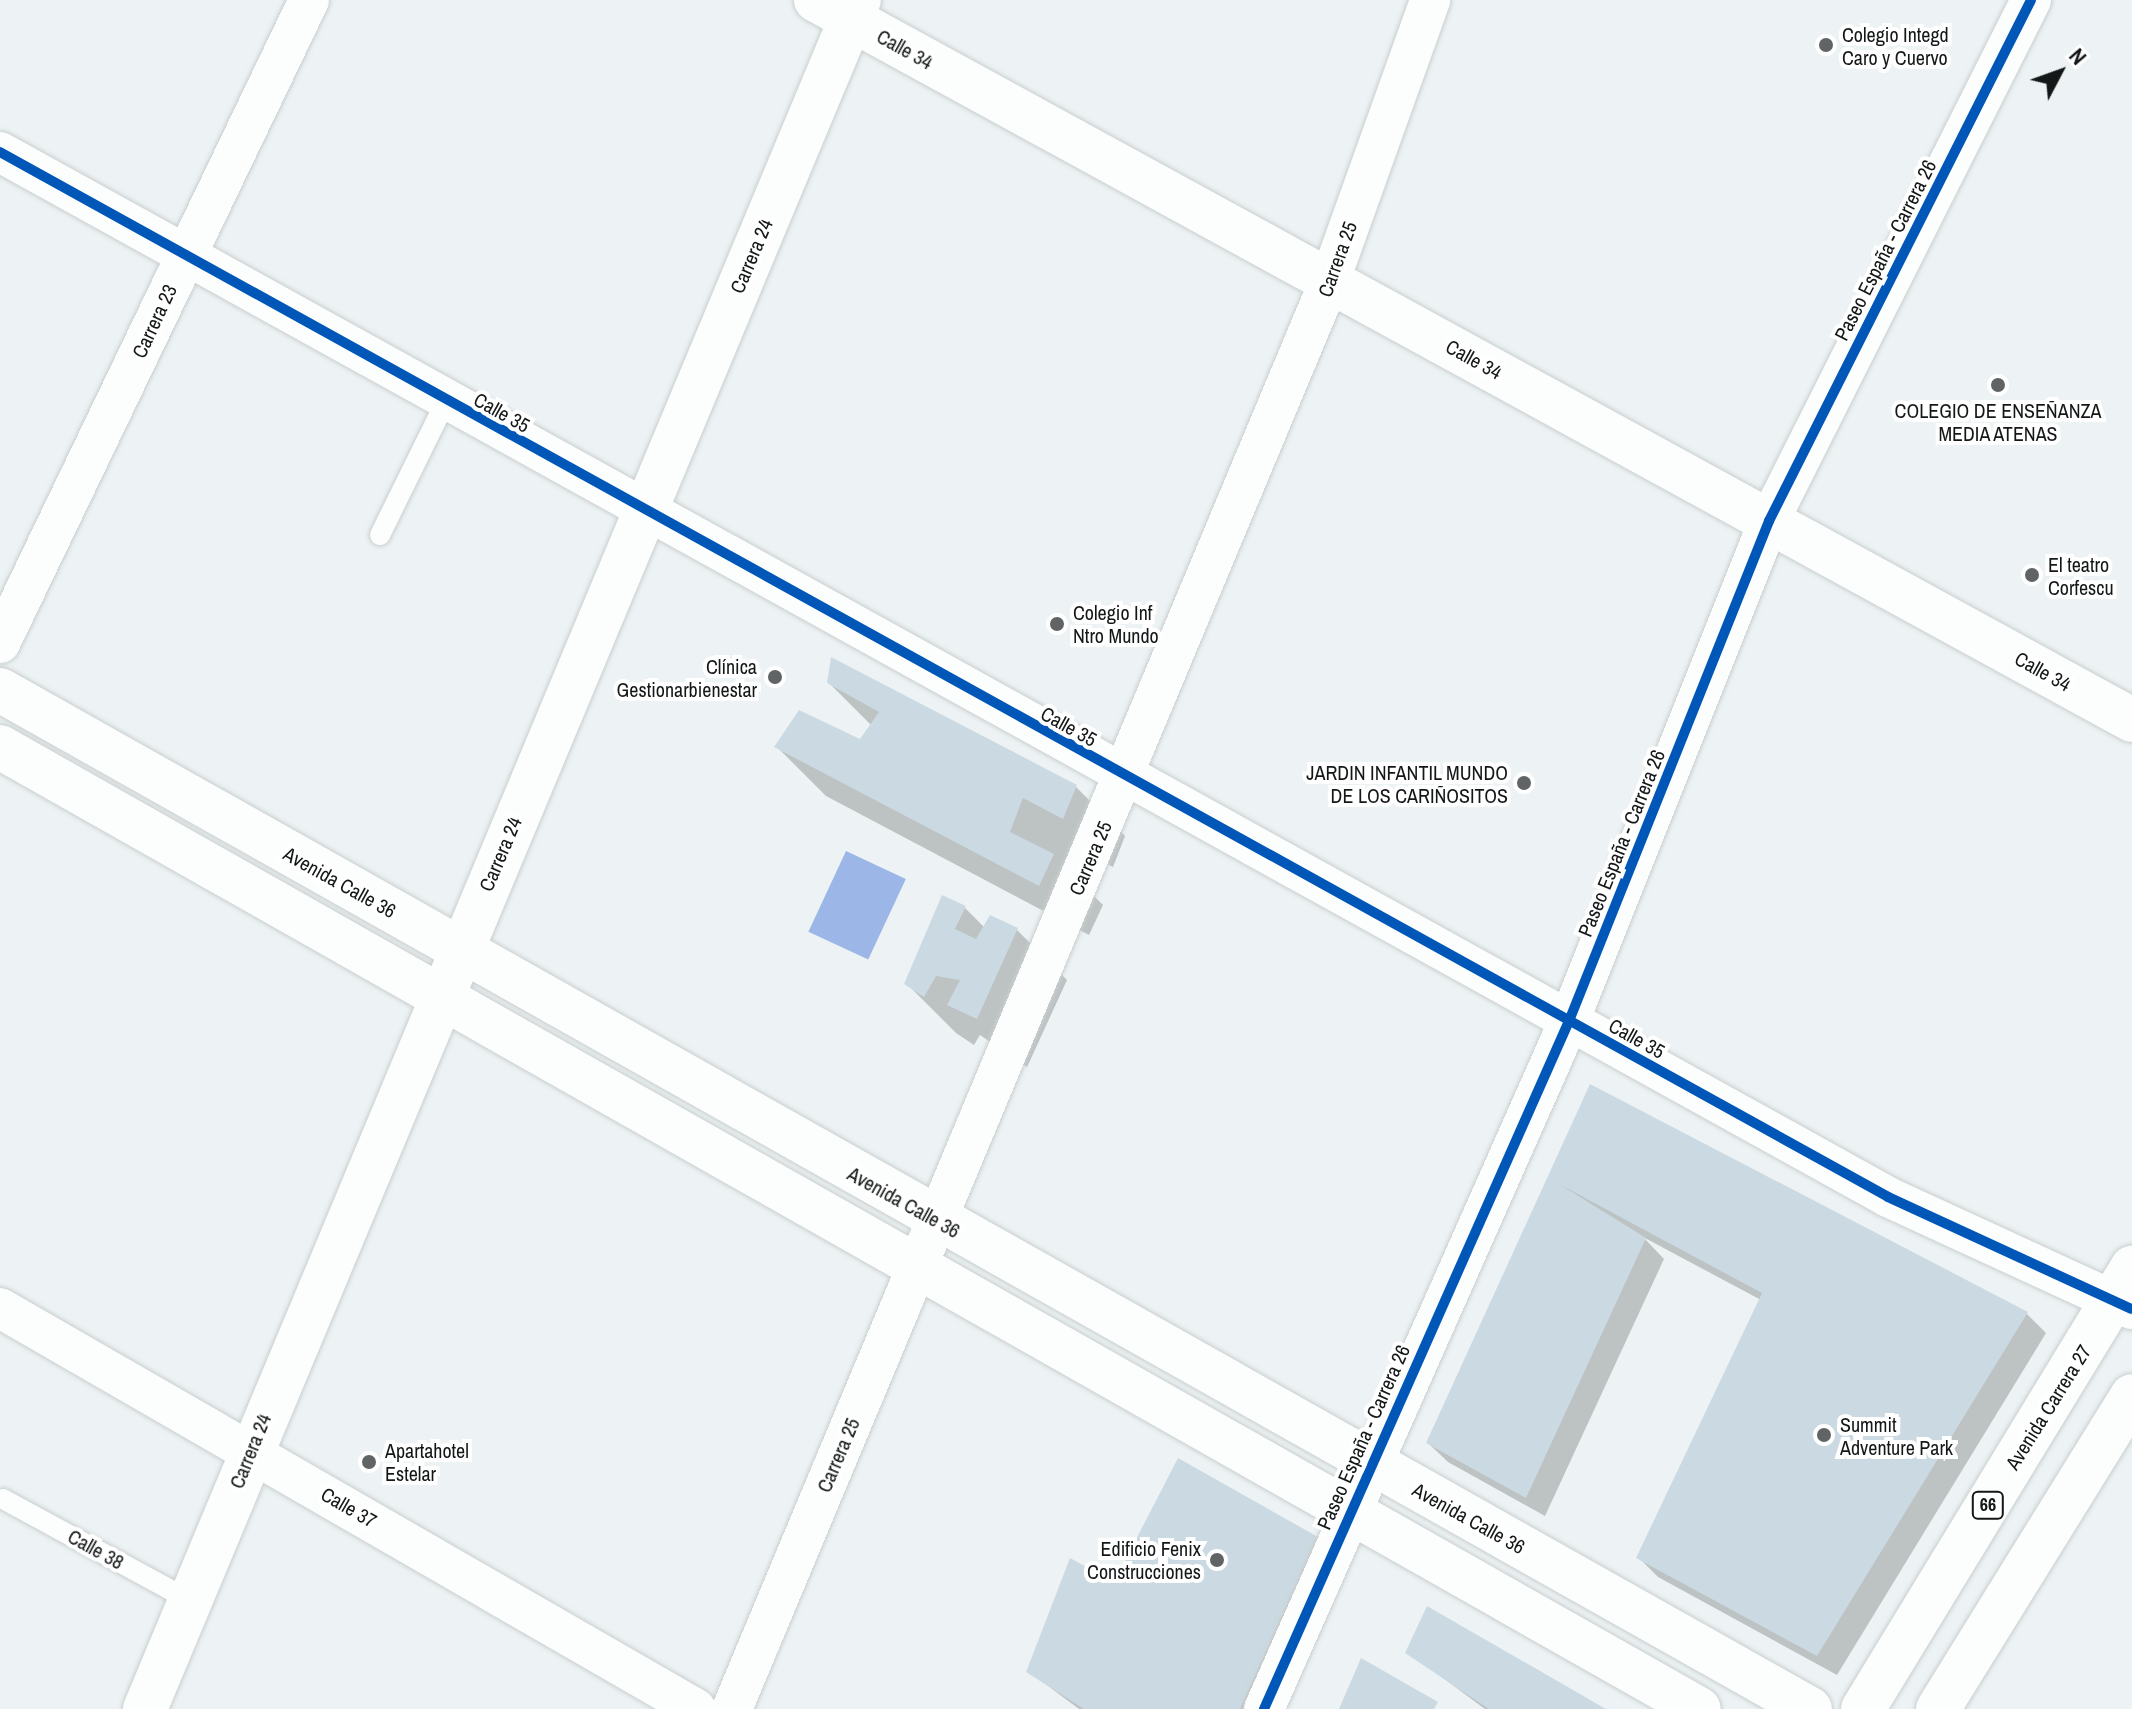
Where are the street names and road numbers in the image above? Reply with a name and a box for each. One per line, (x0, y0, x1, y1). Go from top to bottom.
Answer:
street label: Calle 34 (873, 24, 937, 74)
street label: Paseo España - Carrera 26 (1829, 156, 1941, 344)
street label: Carrera 24 (725, 215, 777, 297)
street label: Carrera 25 (1312, 218, 1362, 300)
street label: Carrera 23 (127, 280, 181, 362)
street label: Calle 34 (1442, 334, 1506, 384)
street label: Calle 35 (470, 387, 534, 437)
street label: Calle 34 (2011, 646, 2075, 696)
street label: Calle 35 (1037, 701, 1101, 751)
street label: Paseo España - Carrera 26 (1572, 746, 1670, 940)
street label: Carrera 24 (474, 813, 526, 895)
street label: Carrera 25 (1064, 817, 1116, 899)
street label: Avenida Calle 36 (280, 841, 400, 923)
street label: Calle 35 (1605, 1013, 1669, 1063)
street label: Avenida Calle 36 (844, 1161, 964, 1243)
street label: Avenida Carrera 27 (2000, 1340, 2096, 1474)
street label: Paseo España - Carrera 26 (1311, 1341, 1415, 1533)
street label: Carrera 24 (224, 1410, 276, 1492)
street label: Carrera 25 (812, 1414, 864, 1496)
street label: Avenida Calle 36 (1409, 1477, 1529, 1559)
street label: Calle 37 (317, 1482, 381, 1532)
road number: 66 (1970, 1491, 2006, 1519)
street label: Calle 38 (64, 1524, 128, 1574)

